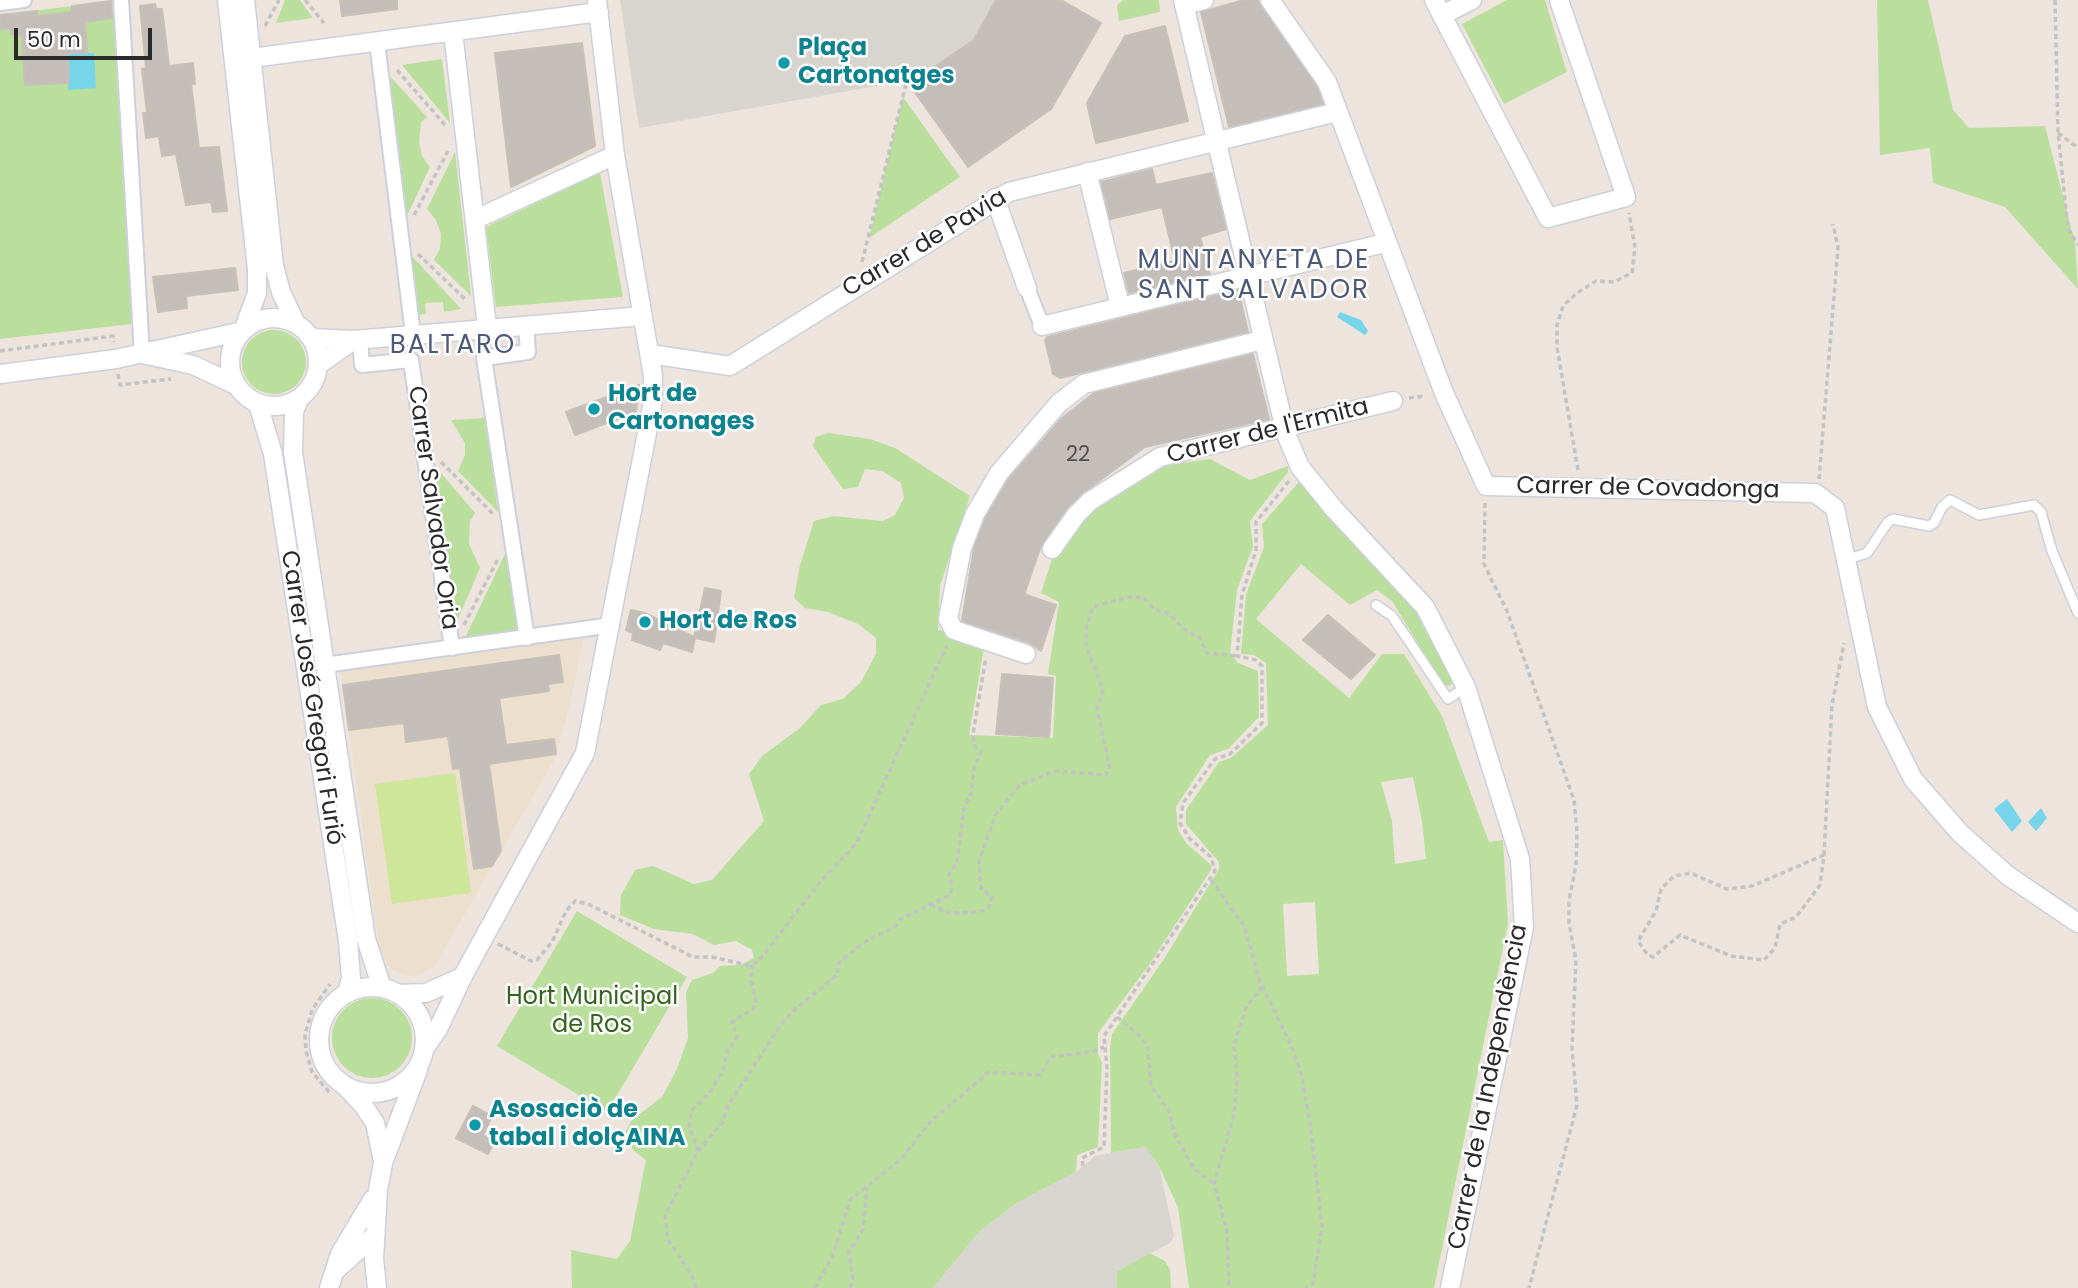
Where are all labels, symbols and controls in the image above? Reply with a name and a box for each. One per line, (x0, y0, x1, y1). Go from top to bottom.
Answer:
scale bar (18, 14, 156, 58)
text: 50 m (27, 25, 81, 54)
place label: Plaça Cartonatges (798, 35, 955, 91)
marker: Plaça Cartonatges (776, 55, 792, 71)
street label: Carrer de Pavia (838, 184, 1012, 304)
district label: MUNTANYETA DE SANT SALVADOR (1139, 245, 1369, 306)
district label: BALTARO (391, 330, 515, 362)
place label: Hort de Cartonages (608, 381, 755, 437)
street label: Carrer Salvador Oria (401, 384, 463, 632)
street label: Carrer de l'Ermita (1164, 393, 1372, 471)
marker: Hort de Cartonages (586, 401, 602, 417)
house number: 22 (1066, 443, 1090, 469)
street label: Carrer de Covadonga (1516, 472, 1780, 506)
street label: Carrer José Gregori Furió (273, 549, 349, 847)
place label: Hort de Ros (659, 608, 797, 636)
marker: Hort de Ros (637, 614, 653, 630)
street label: Carrer de la Independència (1443, 922, 1535, 1252)
park label: Hort Municipal de Ros (506, 984, 678, 1040)
place label: Asosaciò de tabal i dolçAINA (489, 1097, 686, 1153)
marker: Asosaciò de tabal i dolçAINA (467, 1117, 483, 1133)

